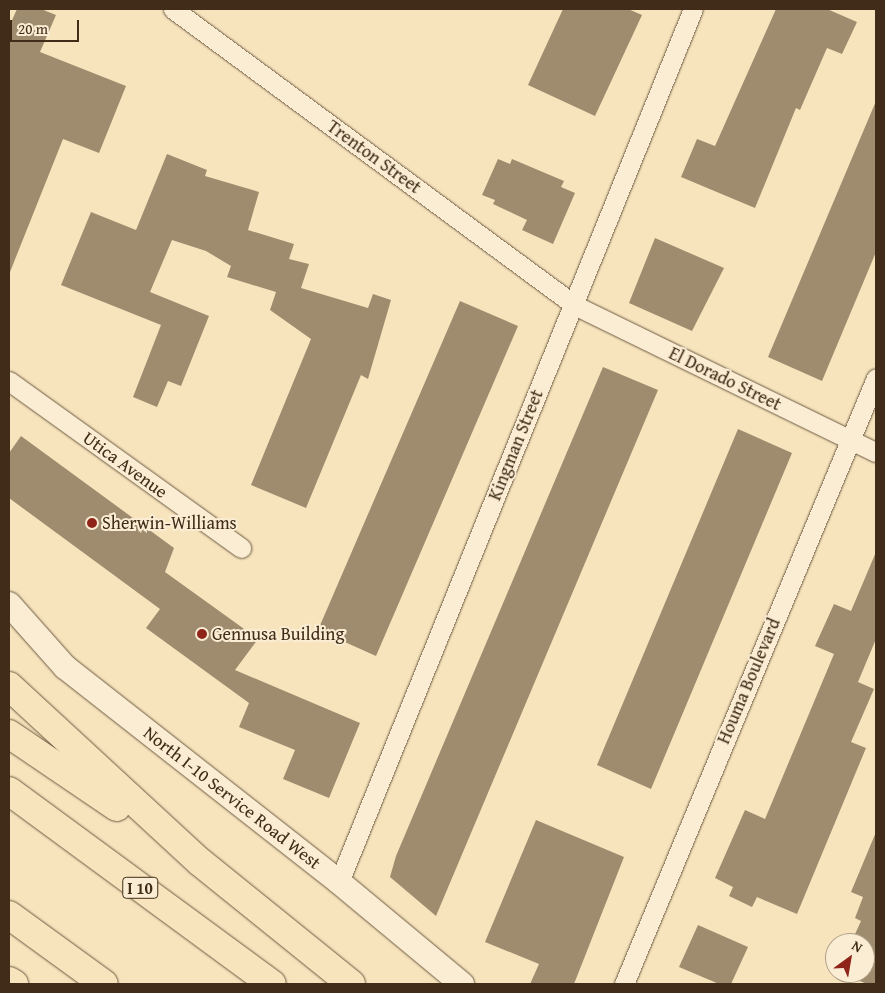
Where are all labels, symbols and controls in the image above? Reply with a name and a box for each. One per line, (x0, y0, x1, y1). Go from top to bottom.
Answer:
scale bar (12, 10, 81, 42)
text: 20 m (18, 18, 48, 39)
street label: Trenton Street (323, 116, 425, 198)
street label: El Dorado Street (665, 342, 785, 416)
street label: Kingman Street (484, 386, 548, 504)
street label: Utica Avenue (79, 427, 171, 503)
place label: Sherwin-Williams (102, 512, 237, 534)
marker: Sherwin-Williams (86, 517, 98, 529)
street label: Houma Boulevard (713, 615, 785, 747)
place label: Gennusa Building (212, 623, 344, 645)
marker: Gennusa Building (196, 628, 208, 640)
street label: North I-10 Service Road West (139, 722, 325, 874)
road number: I 10 (121, 874, 159, 901)
north arrow (825, 933, 875, 983)
text: N (848, 935, 867, 957)

